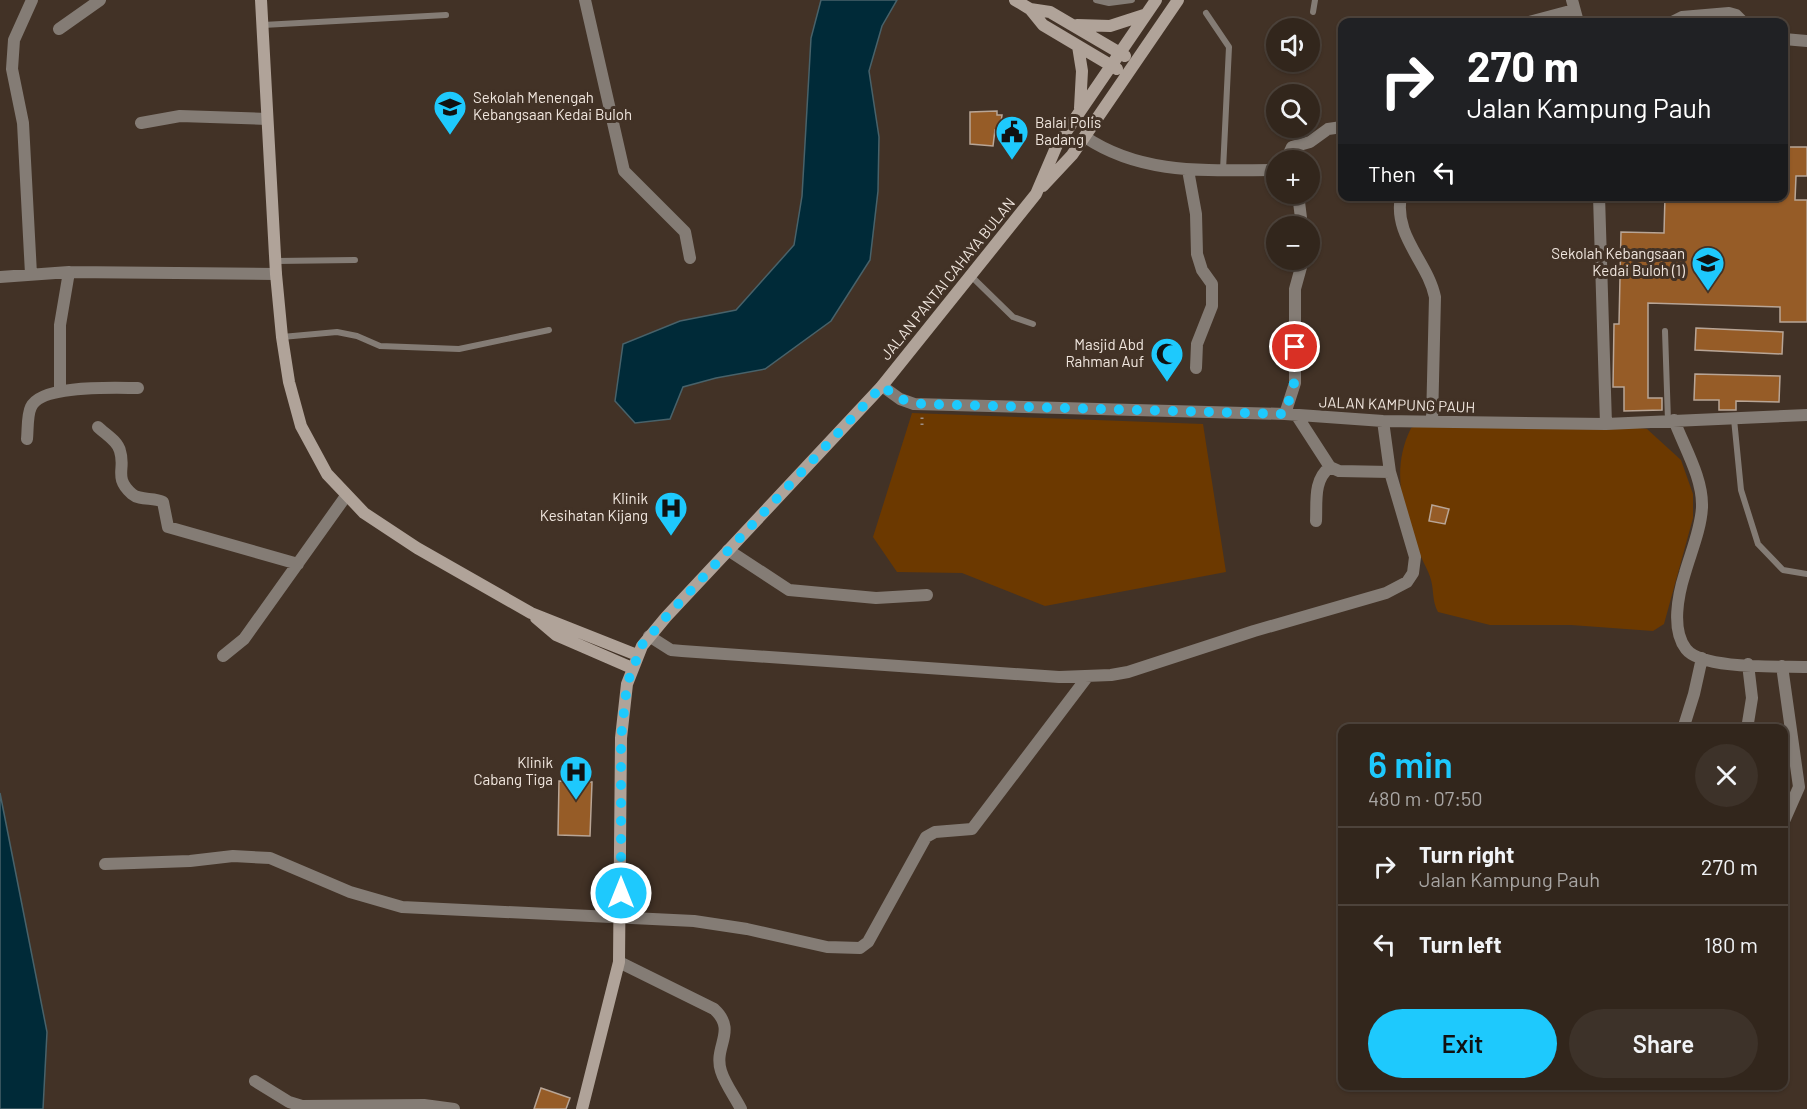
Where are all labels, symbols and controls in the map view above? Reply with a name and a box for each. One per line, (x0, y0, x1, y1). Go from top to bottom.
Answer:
map controls (1266, 18, 1320, 270)
button: sound (1266, 18, 1320, 72)
text: 270 m (1467, 40, 1579, 90)
icon: right (1368, 42, 1446, 120)
button: search (1266, 84, 1320, 138)
place label: Sekolah Menengah Kebangsaan Kedai Buloh (473, 88, 632, 123)
school or university icon: Sekolah Menengah Kebangsaan Kedai Buloh (432, 89, 468, 136)
text: Jalan Kampung Pauh (1467, 91, 1711, 123)
place label: Balai Polis Badang (1035, 113, 1101, 148)
public building icon: Balai Polis Badang (994, 114, 1030, 161)
button: + (1266, 150, 1320, 204)
icon: left (1428, 156, 1461, 189)
text: Then (1368, 160, 1416, 186)
street label: JALAN PANTAI CAHAYA BULAN (876, 194, 1018, 363)
button: − (1266, 216, 1320, 270)
place label: Sekolah Kebangsaan Kedai Buloh (1) (1551, 244, 1685, 279)
school or university icon: Sekolah Kebangsaan Kedai Buloh (1) (1690, 245, 1726, 292)
pin (1269, 321, 1320, 372)
icon: arrive (1278, 330, 1311, 363)
place label: Masjid Abd Rahman Auf (1065, 335, 1144, 370)
mosque icon: Masjid Abd Rahman Auf (1149, 336, 1185, 383)
street label: JALAN KAMPUNG PAUH (1319, 392, 1476, 416)
place label: Klinik Kesihatan Kijang (540, 489, 648, 524)
hospital icon: Klinik Kesihatan Kijang (653, 490, 689, 537)
text: 6 min (1368, 742, 1453, 785)
button: close (1695, 744, 1758, 807)
place label: Klinik Cabang Tiga (474, 753, 553, 788)
hospital icon: Klinik Cabang Tiga (558, 754, 594, 801)
text: 480 m · 07:50 (1368, 786, 1483, 810)
text: Turn right (1419, 841, 1514, 867)
icon: right (1368, 850, 1401, 883)
text: 270 m (1701, 853, 1758, 879)
position arrow (589, 861, 653, 925)
text: Jalan Kampung Pauh (1419, 867, 1600, 891)
icon: left (1368, 928, 1401, 961)
text: Turn left (1419, 931, 1502, 957)
text: 180 m (1704, 931, 1758, 957)
button: Exit (1368, 1009, 1557, 1078)
button: Share (1569, 1009, 1758, 1078)

